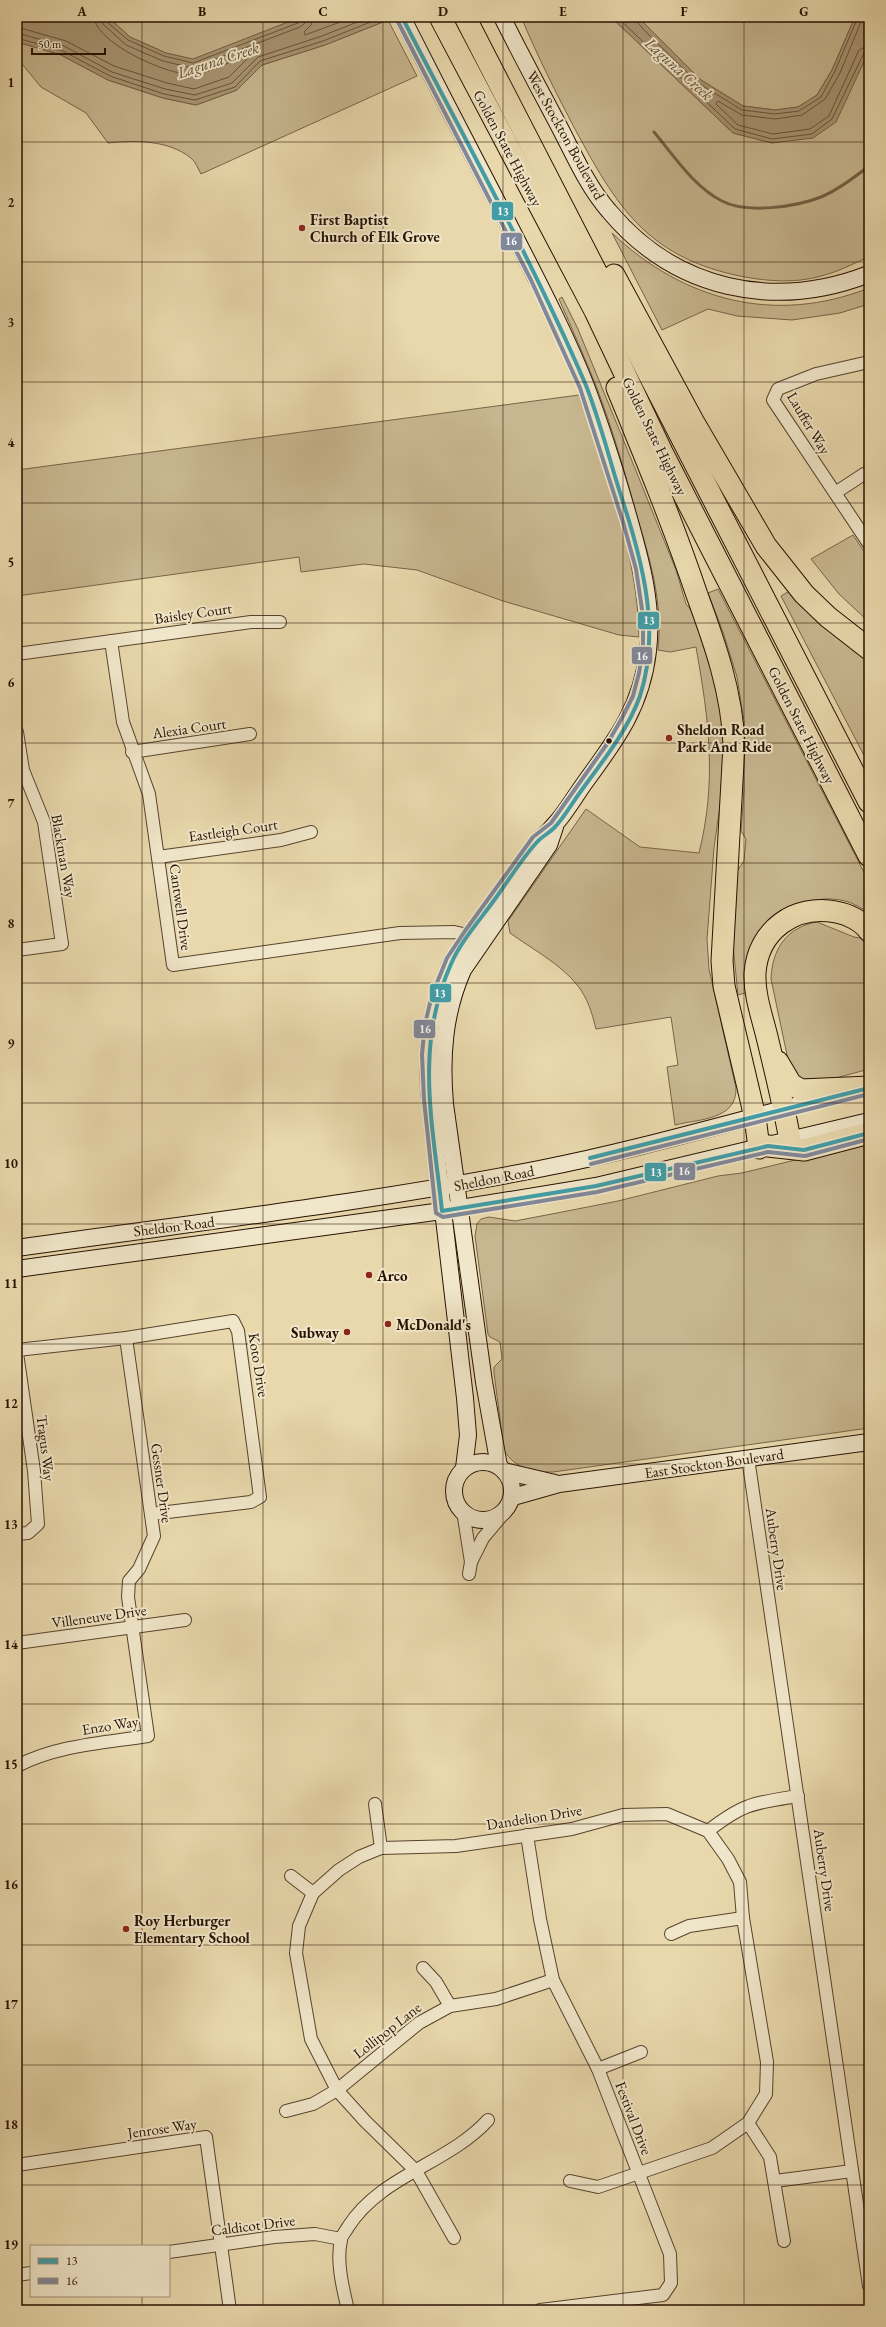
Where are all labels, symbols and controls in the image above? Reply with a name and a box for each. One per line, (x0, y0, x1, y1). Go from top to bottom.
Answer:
text: A (76, 3, 87, 20)
text: B (198, 3, 206, 20)
text: C (318, 3, 328, 20)
text: D (438, 3, 448, 20)
text: E (559, 3, 567, 20)
text: F (680, 3, 688, 20)
text: G (799, 3, 809, 20)
scale bar (32, 30, 105, 56)
water label: Laguna Creek (640, 32, 718, 106)
text: 50 m (38, 36, 62, 52)
water label: Laguna Creek (173, 37, 262, 83)
street label: West Stockton Boulevard (523, 67, 610, 203)
text: 1 (8, 74, 15, 91)
street label: Golden State Highway (469, 86, 547, 210)
text: 2 (8, 194, 15, 211)
line badge: 13 (491, 201, 514, 221)
text: 13 (497, 204, 509, 218)
place label: First Baptist Church of Elk Grove (310, 210, 440, 246)
marker: First Baptist Church of Elk Grove (297, 223, 307, 233)
line badge: 16 (500, 232, 523, 251)
text: 16 (505, 234, 517, 248)
text: 3 (8, 314, 15, 331)
street label: Golden State Highway (618, 374, 692, 499)
street label: Lauffer Way (783, 388, 835, 458)
text: 4 (8, 434, 15, 451)
text: 5 (8, 554, 14, 571)
street label: Baisley Court (153, 598, 233, 628)
line badge: 13 (637, 611, 660, 630)
text: 13 (643, 613, 655, 627)
line badge: 16 (631, 646, 653, 665)
text: 16 (636, 649, 648, 663)
street label: Golden State Highway (764, 663, 840, 787)
text: 6 (8, 674, 15, 691)
street label: Alexia Court (150, 713, 227, 743)
place label: Sheldon Road Park And Ride (677, 720, 772, 756)
marker: Sheldon Road Park And Ride (664, 733, 674, 743)
unlabelled marker (604, 736, 614, 746)
text: 7 (8, 795, 15, 812)
street label: Blackman Way (47, 813, 81, 900)
street label: Eastleigh Court (187, 814, 279, 846)
street label: Cantwell Drive (166, 862, 196, 952)
text: 8 (8, 915, 15, 932)
line badge: 13 (429, 983, 452, 1003)
text: 13 (434, 986, 446, 1000)
line badge: 16 (413, 1019, 436, 1039)
text: 16 (419, 1022, 431, 1036)
text: 9 (8, 1035, 15, 1052)
text: 10 (4, 1155, 18, 1172)
street label: Sheldon Road (452, 1161, 536, 1195)
line badge: 13 (644, 1162, 667, 1182)
line badge: 16 (673, 1162, 696, 1181)
text: 16 (678, 1164, 690, 1178)
text: 13 (650, 1165, 662, 1179)
street label: Sheldon Road (132, 1212, 216, 1240)
place label: Arco (376, 1266, 408, 1285)
marker: Arco (364, 1270, 374, 1280)
text: 11 (4, 1275, 18, 1292)
place label: McDonald's (396, 1315, 471, 1334)
marker: McDonald's (383, 1319, 393, 1329)
place label: Subway (291, 1323, 340, 1342)
marker: Subway (342, 1327, 352, 1337)
street label: Koto Drive (245, 1331, 273, 1399)
text: 12 (4, 1395, 18, 1412)
street label: Tragus Way (33, 1414, 60, 1483)
street label: Gessner Drive (147, 1442, 177, 1524)
street label: East Stockton Boulevard (643, 1444, 785, 1482)
street label: Auberry Drive (762, 1505, 792, 1592)
text: 13 (4, 1516, 18, 1533)
street label: Villeneuve Drive (51, 1600, 148, 1632)
text: 14 (4, 1636, 18, 1653)
street label: Enzo Way (80, 1711, 140, 1739)
text: 15 (4, 1756, 18, 1773)
street label: Dandelion Drive (485, 1800, 583, 1834)
street label: Auberry Drive (810, 1826, 840, 1913)
text: 16 (4, 1876, 18, 1893)
place label: Roy Herburger Elementary School (134, 1911, 251, 1947)
marker: Roy Herburger Elementary School (121, 1924, 131, 1934)
text: 17 (4, 1996, 18, 2013)
street label: Lollipop Lane (349, 1997, 425, 2063)
street label: Festival Drive (611, 2079, 657, 2158)
street label: Jenrose Way (124, 2114, 198, 2143)
text: 18 (4, 2116, 18, 2133)
street label: Caldicot Drive (210, 2210, 296, 2240)
text: 19 (4, 2236, 18, 2253)
legend (30, 2245, 170, 2297)
text: 13 (66, 2253, 78, 2269)
text: 16 (66, 2273, 78, 2289)

